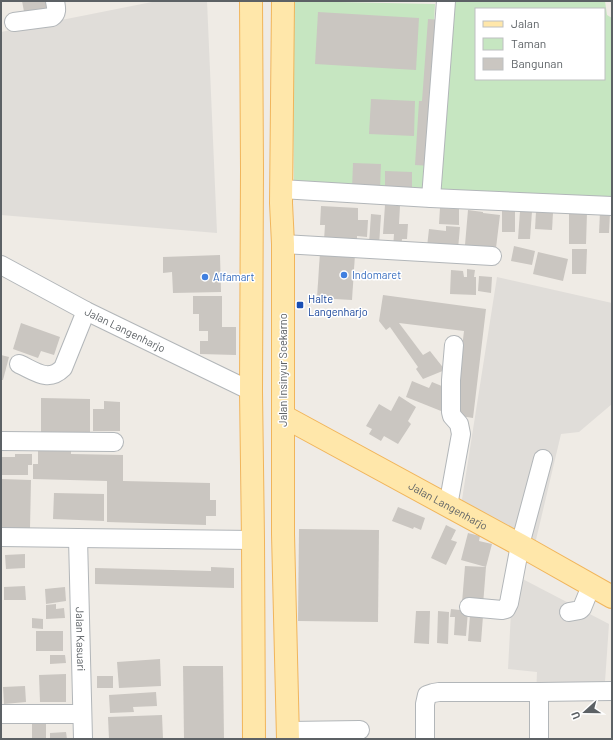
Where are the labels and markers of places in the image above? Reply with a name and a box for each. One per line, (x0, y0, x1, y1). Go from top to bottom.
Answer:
place label: Indomaret (352, 268, 401, 281)
place label: Alfamart (213, 270, 254, 283)
marker: Indomaret (339, 270, 349, 280)
marker: Alfamart (200, 272, 210, 282)
place label: Halte Langenharjo (308, 292, 368, 318)
marker: Halte Langenharjo (295, 300, 305, 310)

